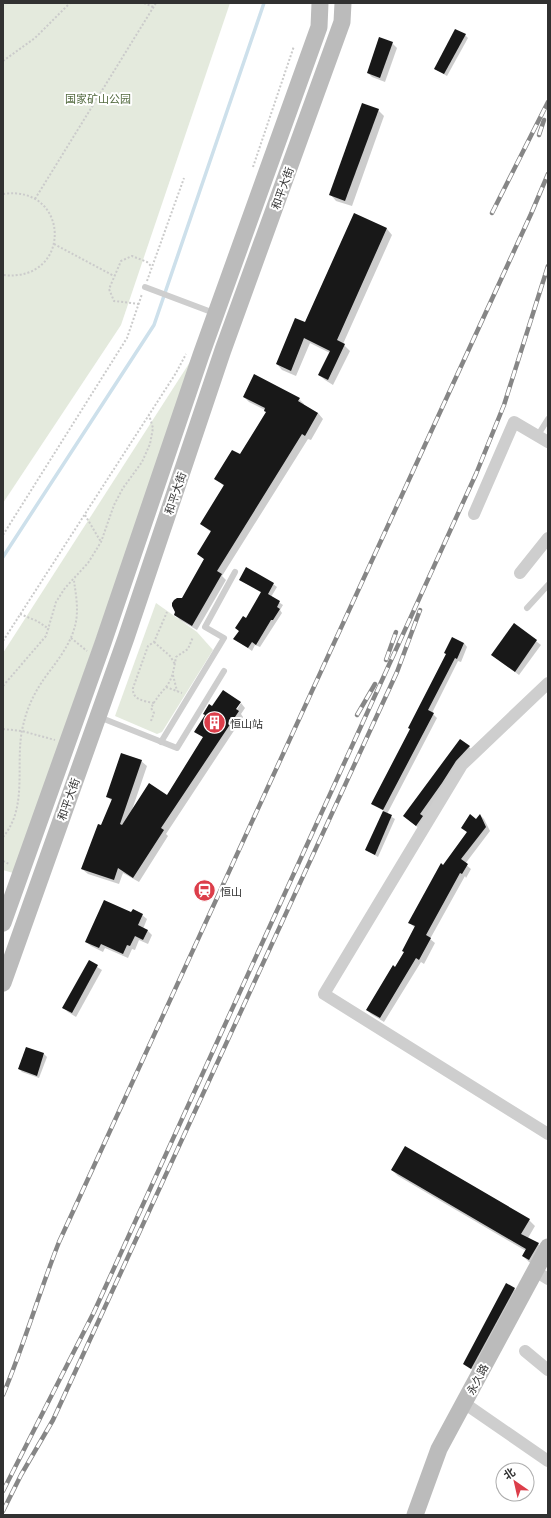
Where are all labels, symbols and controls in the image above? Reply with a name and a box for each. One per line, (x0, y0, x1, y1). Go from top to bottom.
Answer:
park label: 国家矿山公园 (65, 92, 131, 105)
street label: 和平大街 (268, 165, 296, 211)
street label: 和平大街 (162, 470, 188, 516)
building icon: 恒山站 (202, 710, 228, 736)
place label: 恒山站 (230, 717, 263, 730)
street label: 和平大街 (54, 776, 82, 822)
station icon: 恒山 (192, 878, 218, 904)
place label: 恒山 (220, 885, 242, 898)
street label: 永久路 (464, 1361, 490, 1397)
north arrow (495, 1462, 535, 1502)
text: 北 (501, 1465, 517, 1482)

